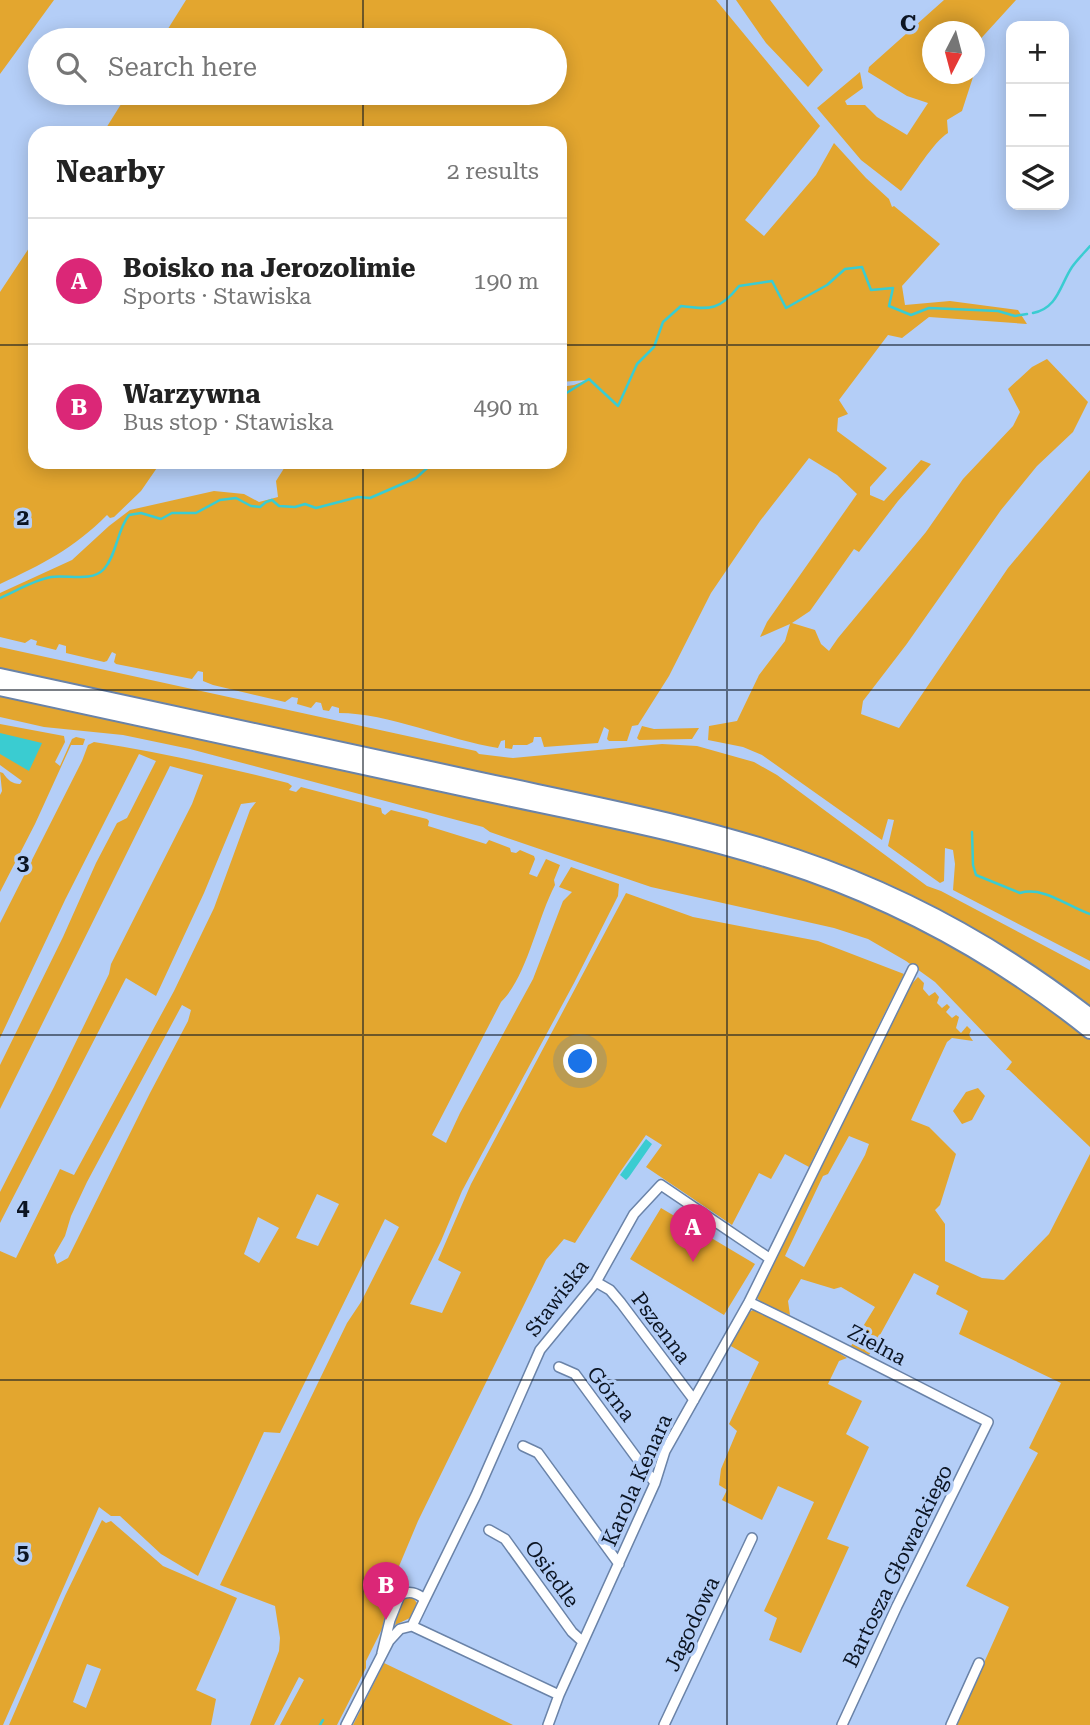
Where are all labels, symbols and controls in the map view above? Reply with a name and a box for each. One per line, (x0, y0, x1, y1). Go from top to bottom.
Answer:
text: C (900, 10, 916, 37)
north arrow (922, 21, 985, 84)
map controls (1006, 21, 1069, 210)
button: + (1006, 21, 1069, 84)
search box (28, 28, 567, 105)
icon: search (52, 48, 90, 86)
text: Search here (108, 52, 257, 82)
button: − (1006, 84, 1069, 147)
button: layers (1006, 147, 1069, 210)
text: Nearby (56, 154, 165, 189)
text: 2 results (447, 158, 539, 185)
text: Boisko na Jerozolimie (123, 253, 416, 283)
text: A (71, 268, 87, 295)
text: 190 m (474, 268, 539, 295)
text: Sports · Stawiska (123, 283, 312, 310)
text: Warzywna (123, 379, 261, 409)
text: B (71, 394, 87, 421)
text: 490 m (474, 394, 539, 421)
text: Bus stop · Stawiska (123, 409, 333, 436)
text: 2 (17, 504, 29, 531)
text: 3 (17, 849, 30, 876)
your location (563, 1044, 597, 1078)
text: 4 (17, 1194, 30, 1221)
pin: A (670, 1204, 716, 1262)
street label: Stawiska (520, 1254, 594, 1341)
street label: Pszenna (626, 1288, 696, 1369)
street label: Zielna (844, 1320, 911, 1371)
street label: Górna (582, 1362, 640, 1427)
street label: Karola Kenara (597, 1410, 677, 1550)
street label: Bartosza Głowackiego (839, 1461, 957, 1671)
street label: Osiedle (520, 1536, 584, 1612)
text: 5 (17, 1539, 30, 1566)
pin: B (363, 1562, 409, 1620)
street label: Jagodowa (660, 1572, 725, 1675)

